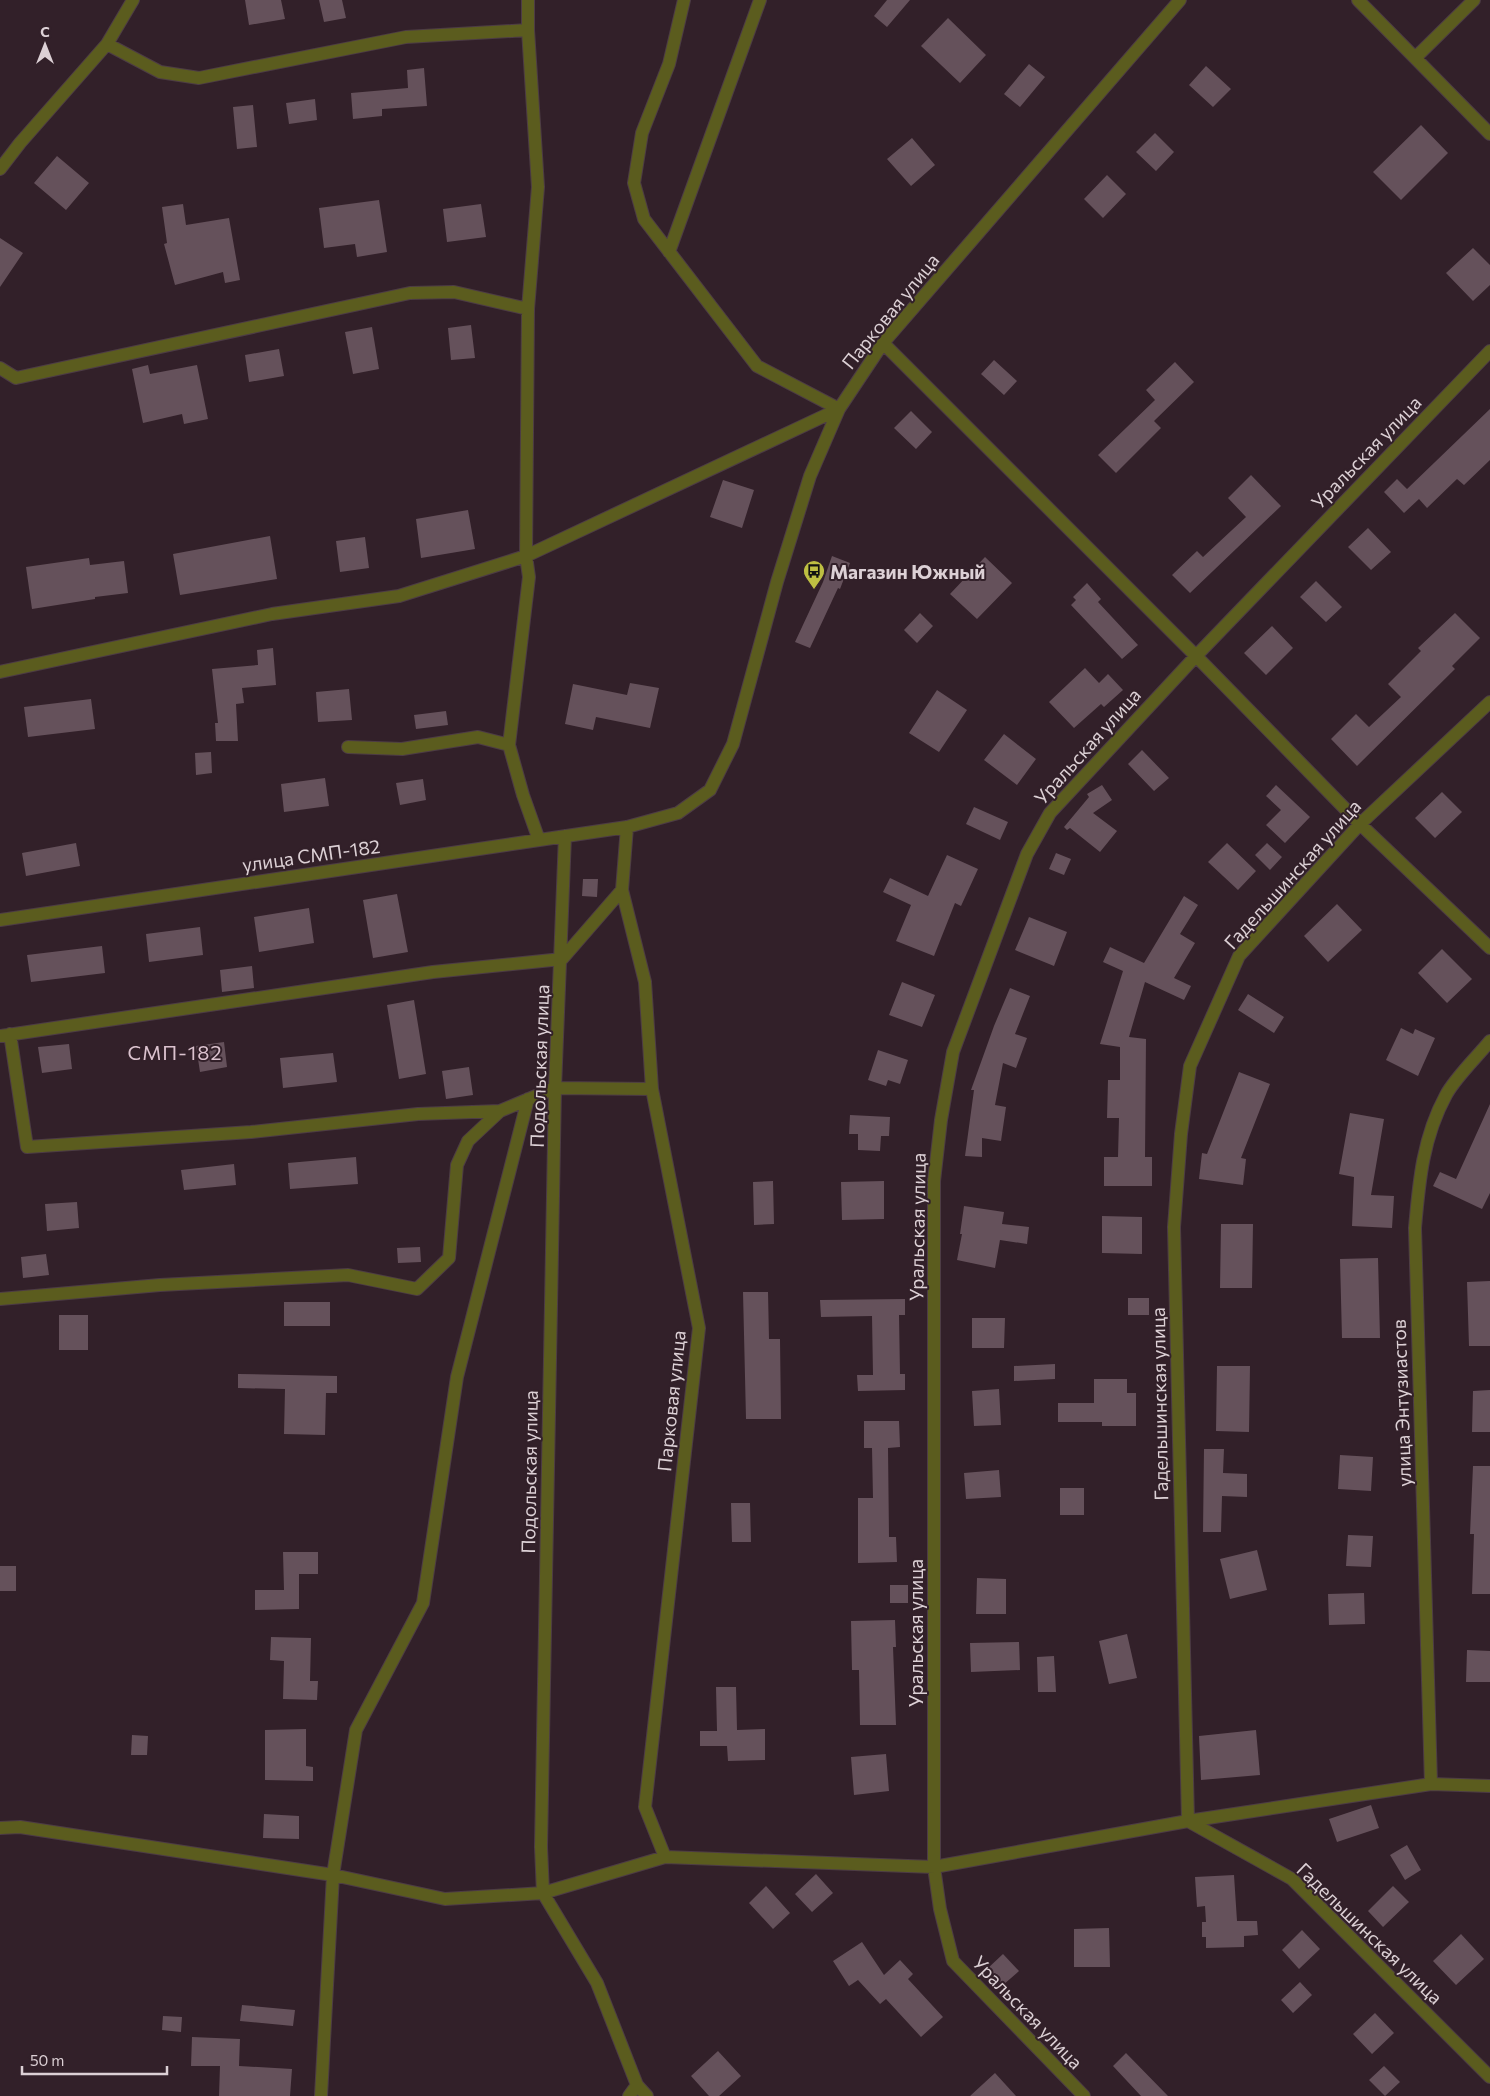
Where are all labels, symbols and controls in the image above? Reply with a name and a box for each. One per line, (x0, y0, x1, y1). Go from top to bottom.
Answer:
north arrow (20, 20, 70, 70)
text: С (40, 23, 50, 40)
street label: Парковая улица (836, 249, 944, 373)
street label: Уральская улица (1306, 391, 1426, 513)
bus stop icon: Магазин Южный (802, 559, 826, 590)
place label: Магазин Южный (830, 560, 985, 583)
street label: Уральская улица (1029, 683, 1145, 809)
street label: Гадельшинская улица (1219, 794, 1365, 954)
street label: улица СМП-182 (240, 834, 382, 876)
street label: Подольская улица (525, 984, 553, 1148)
district label: СМП-182 (128, 1040, 222, 1064)
street label: Уральская улица (904, 1153, 930, 1301)
street label: Гадельшинская улица (1146, 1307, 1172, 1501)
street label: улица Энтузиастов (1387, 1319, 1415, 1487)
street label: Парковая улица (652, 1329, 690, 1473)
street label: Подольская улица (516, 1390, 542, 1554)
street label: Уральская улица (904, 1559, 927, 1707)
street label: Гадельшинская улица (1292, 1858, 1448, 2008)
street label: Уральская улица (968, 1951, 1088, 2073)
scale bar (22, 2044, 168, 2076)
text: 50 m (30, 2051, 64, 2069)

